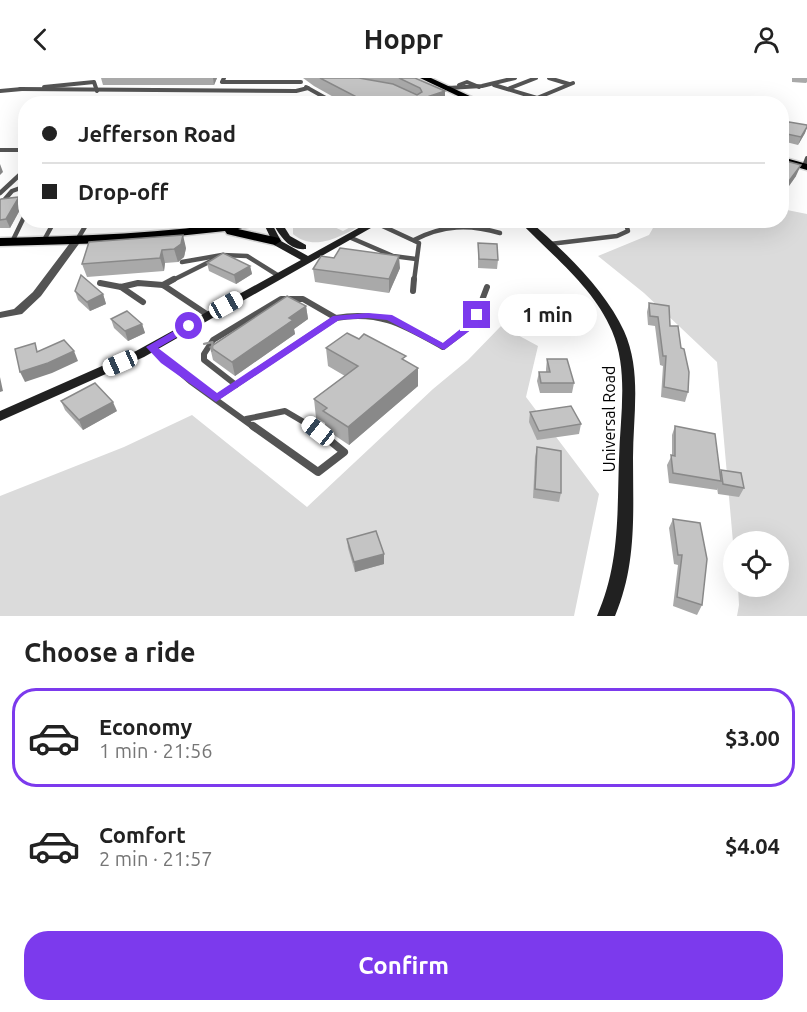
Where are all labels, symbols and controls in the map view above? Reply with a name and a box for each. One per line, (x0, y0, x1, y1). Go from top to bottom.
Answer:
icon: back (24, 23, 57, 56)
icon: person (750, 23, 783, 56)
text: Hoppr (364, 24, 443, 54)
text: Jefferson Road (78, 121, 236, 146)
text: Drop-off (78, 179, 168, 204)
car (206, 288, 246, 322)
callout: 1 min (498, 294, 597, 336)
route end (463, 301, 490, 328)
text: 1 min (522, 303, 573, 326)
route start (175, 312, 202, 339)
one-way arrow (203, 341, 214, 352)
car (100, 347, 140, 379)
street label: Universal Road (600, 366, 618, 472)
car (298, 413, 338, 449)
map controls (723, 531, 789, 597)
button: locate (723, 531, 789, 597)
text: Choose a ride (24, 637, 196, 667)
icon: car (27, 711, 81, 765)
text: Economy (99, 714, 192, 739)
text: $3.00 (725, 725, 780, 750)
text: 1 min · 21:56 (99, 739, 213, 762)
icon: car (27, 819, 81, 873)
text: Comfort (99, 822, 186, 847)
text: $4.04 (725, 833, 780, 858)
text: 2 min · 21:57 (99, 847, 213, 870)
button: Confirm (24, 931, 783, 1000)

